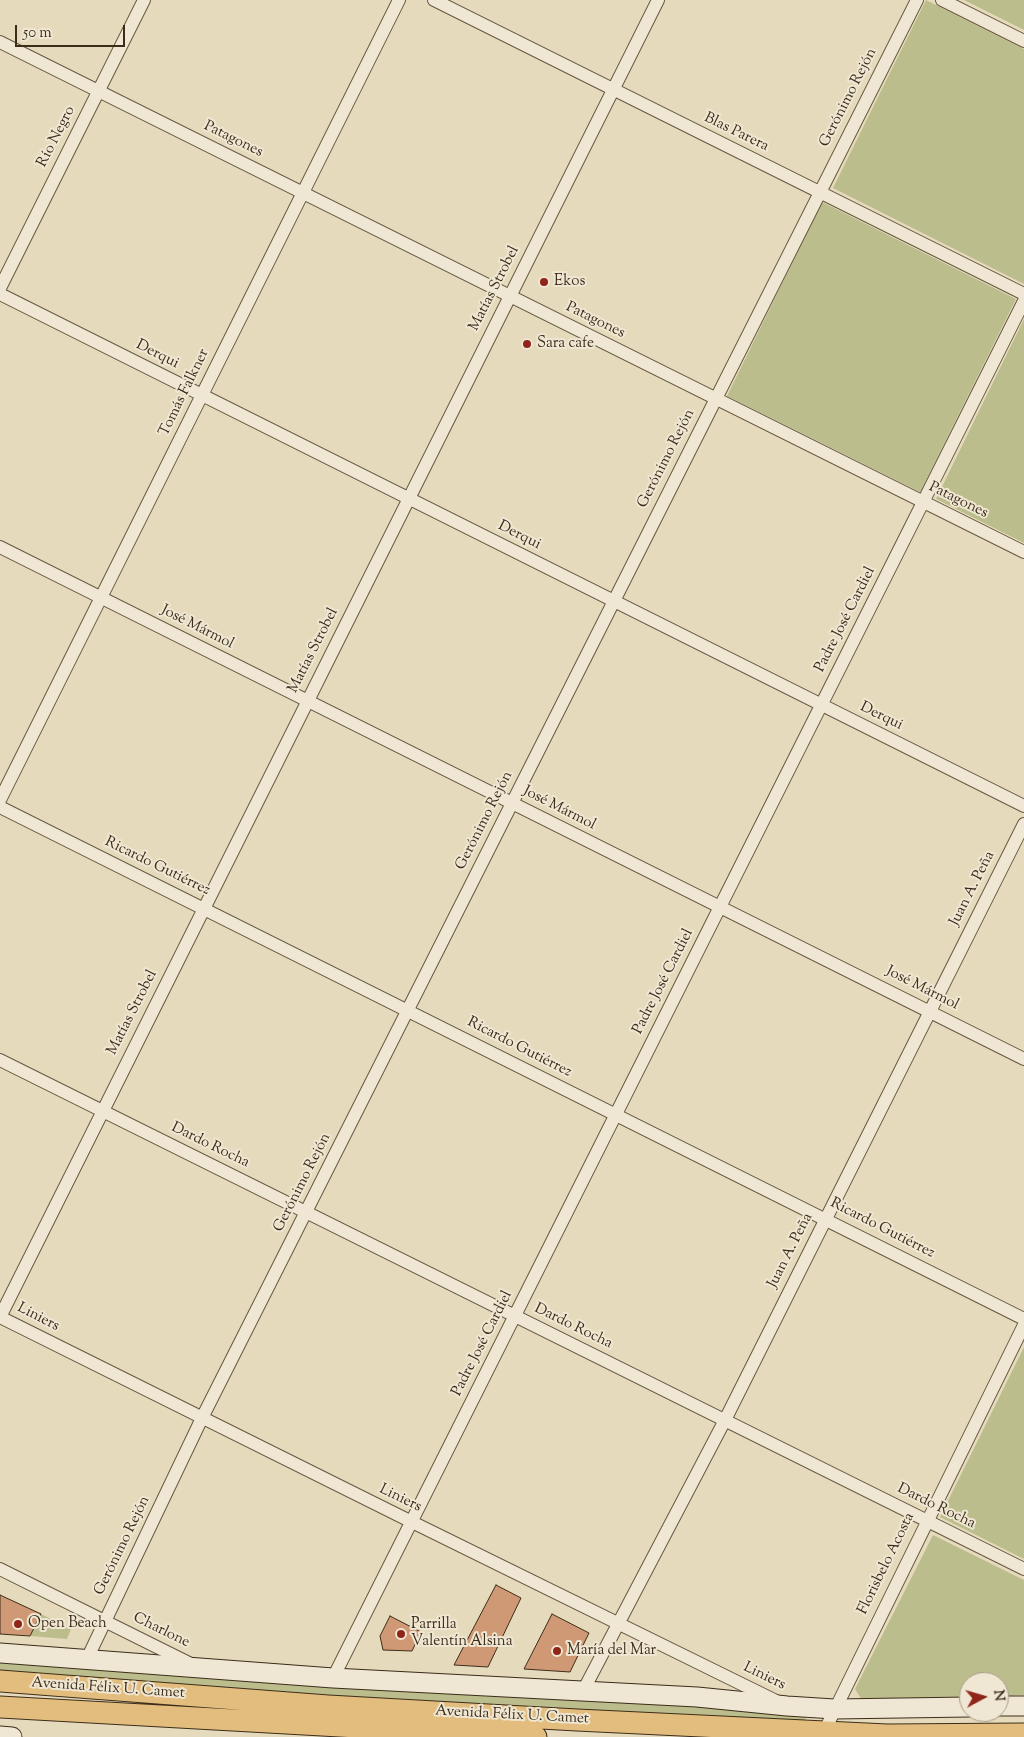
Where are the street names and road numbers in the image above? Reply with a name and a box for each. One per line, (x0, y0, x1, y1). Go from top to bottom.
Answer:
street label: Gerónimo Rejón (816, 46, 882, 150)
street label: Río Negro (34, 103, 80, 171)
street label: Blas Parera (701, 110, 771, 156)
street label: Patagones (200, 118, 266, 162)
street label: Matías Strobel (466, 243, 524, 335)
street label: Patagones (562, 299, 628, 343)
street label: Derqui (133, 337, 181, 373)
street label: Tomás Falkner (156, 347, 214, 439)
street label: Gerónimo Rejón (634, 407, 700, 511)
street label: Patagones (925, 479, 991, 523)
street label: Derqui (495, 518, 543, 554)
street label: Padre José Cardiel (812, 564, 880, 676)
street label: José Mármol (158, 602, 236, 654)
street label: Matías Strobel (285, 605, 343, 697)
street label: Derqui (857, 699, 905, 735)
street label: Gerónimo Rejón (452, 769, 518, 873)
street label: José Mármol (520, 783, 598, 835)
street label: Ricardo Gutiérrez (101, 834, 213, 900)
street label: Juan A. Peña (946, 849, 1000, 929)
street label: Padre José Cardiel (630, 926, 698, 1038)
street label: José Mármol (883, 963, 961, 1015)
street label: Matías Strobel (104, 967, 162, 1059)
street label: Ricardo Gutiérrez (464, 1014, 574, 1082)
street label: Dardo Rocha (168, 1119, 252, 1173)
street label: Gerónimo Rejón (270, 1131, 336, 1235)
street label: Ricardo Gutiérrez (827, 1195, 937, 1263)
street label: Juan A. Peña (764, 1211, 818, 1291)
street label: Padre José Cardiel (449, 1288, 517, 1400)
street label: Liniers (14, 1300, 62, 1336)
street label: Dardo Rocha (531, 1300, 615, 1354)
street label: Dardo Rocha (894, 1480, 978, 1534)
street label: Liniers (376, 1481, 424, 1517)
street label: Gerónimo Rejón (91, 1493, 155, 1599)
street label: Florisbelo Acosta (855, 1510, 919, 1618)
street label: Charlone (130, 1610, 192, 1652)
street label: Liniers (740, 1659, 788, 1695)
street label: Avenida Félix U. Camet (31, 1675, 185, 1703)
street label: Avenida Félix U. Camet (435, 1703, 589, 1729)

